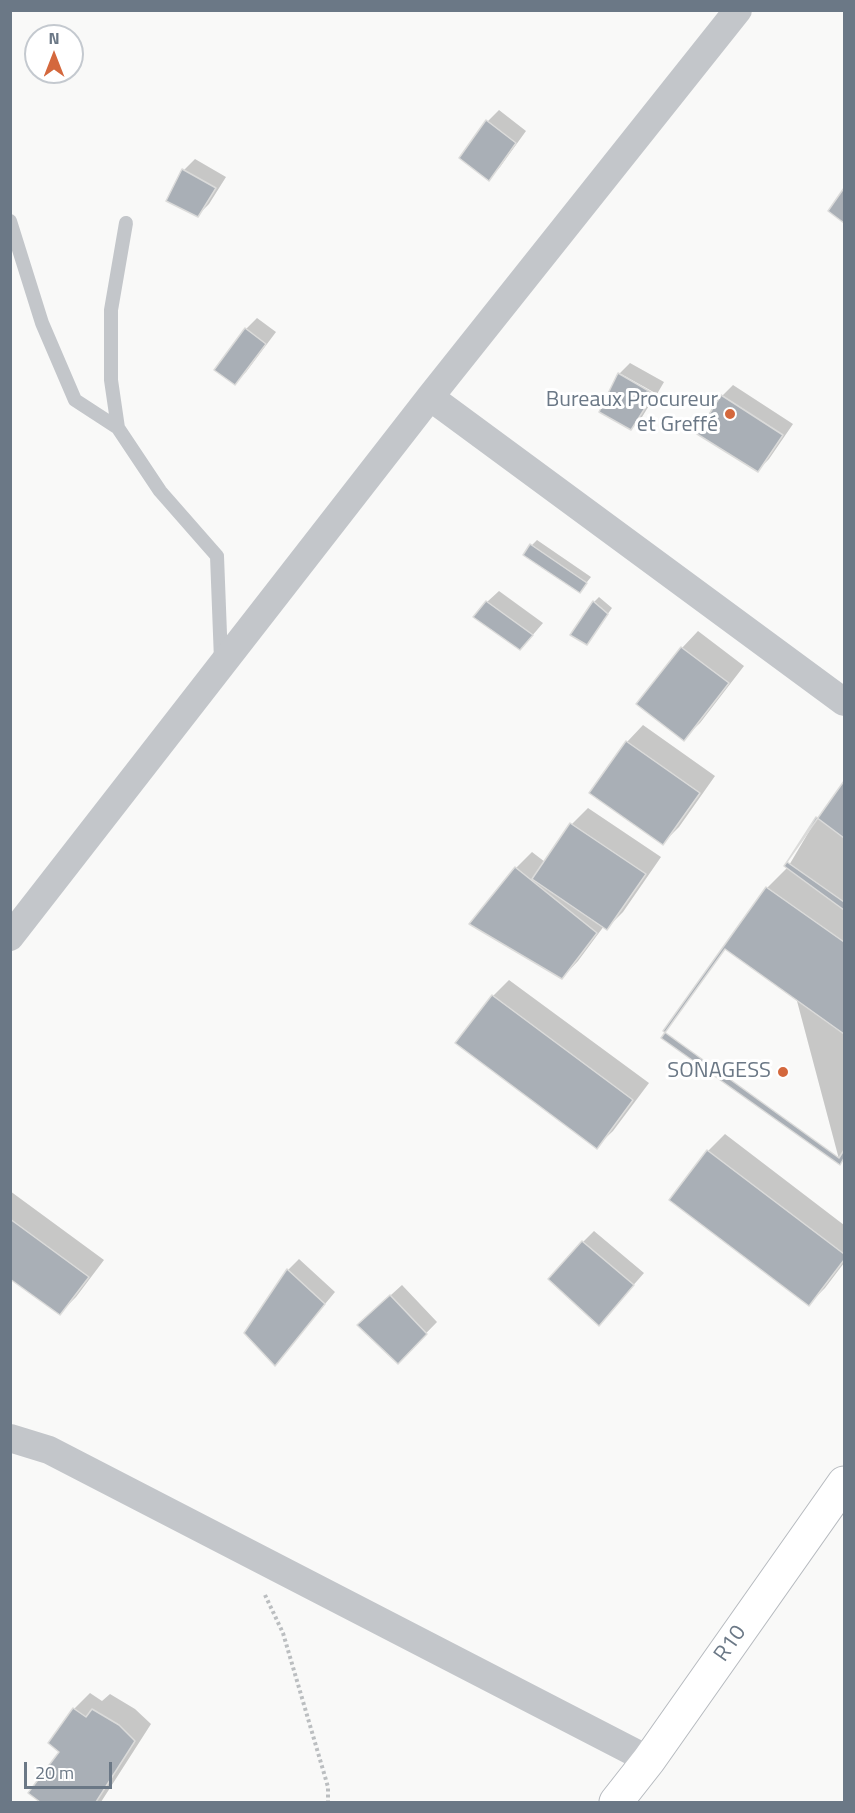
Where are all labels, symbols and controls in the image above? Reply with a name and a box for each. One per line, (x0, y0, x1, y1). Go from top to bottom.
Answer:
north arrow (24, 24, 84, 84)
text: N (48, 26, 60, 50)
place label: Bureaux Procureur et Greffé (546, 388, 718, 440)
marker: Bureaux Procureur et Greffé (723, 407, 737, 421)
place label: SONAGESS (667, 1059, 771, 1085)
marker: SONAGESS (776, 1065, 790, 1079)
street label: R10 (709, 1621, 753, 1667)
scale bar (27, 1750, 116, 1788)
text: 20 m (35, 1759, 74, 1786)

